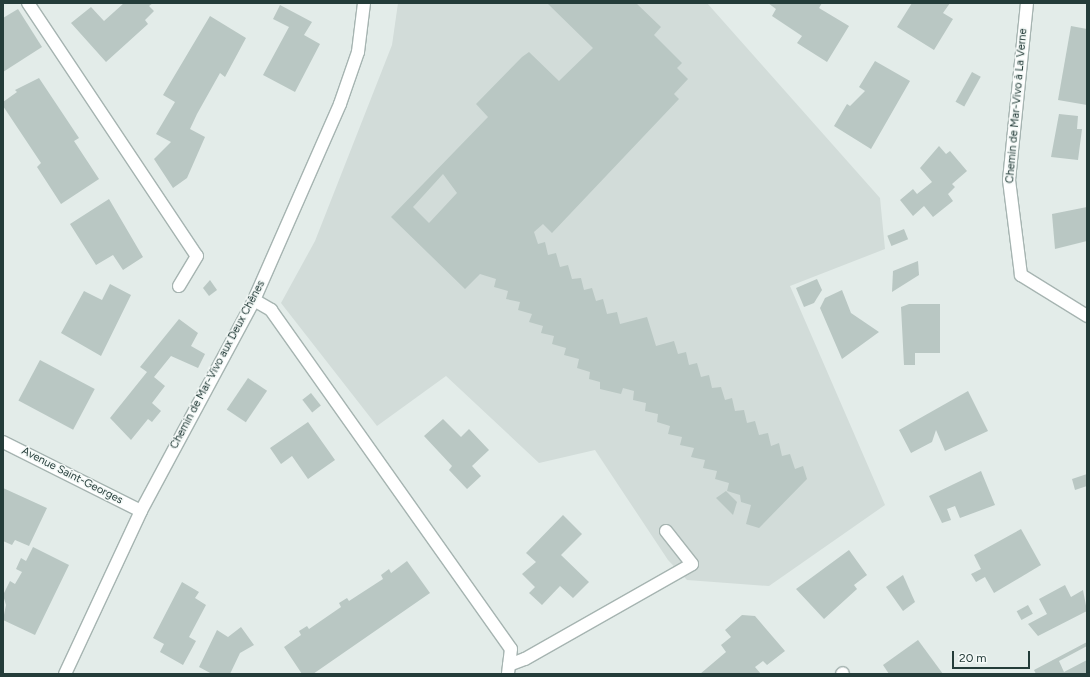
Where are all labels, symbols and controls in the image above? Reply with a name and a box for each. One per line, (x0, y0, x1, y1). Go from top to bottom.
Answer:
street label: Chemin de Mar-Vivo à La Verne (1004, 28, 1030, 184)
street label: Chemin de Mar-Vivo aux Deux Chênes (168, 279, 268, 451)
street label: Avenue Saint-Georges (19, 445, 125, 507)
scale bar (954, 643, 1032, 669)
text: 20 m (959, 651, 987, 665)

